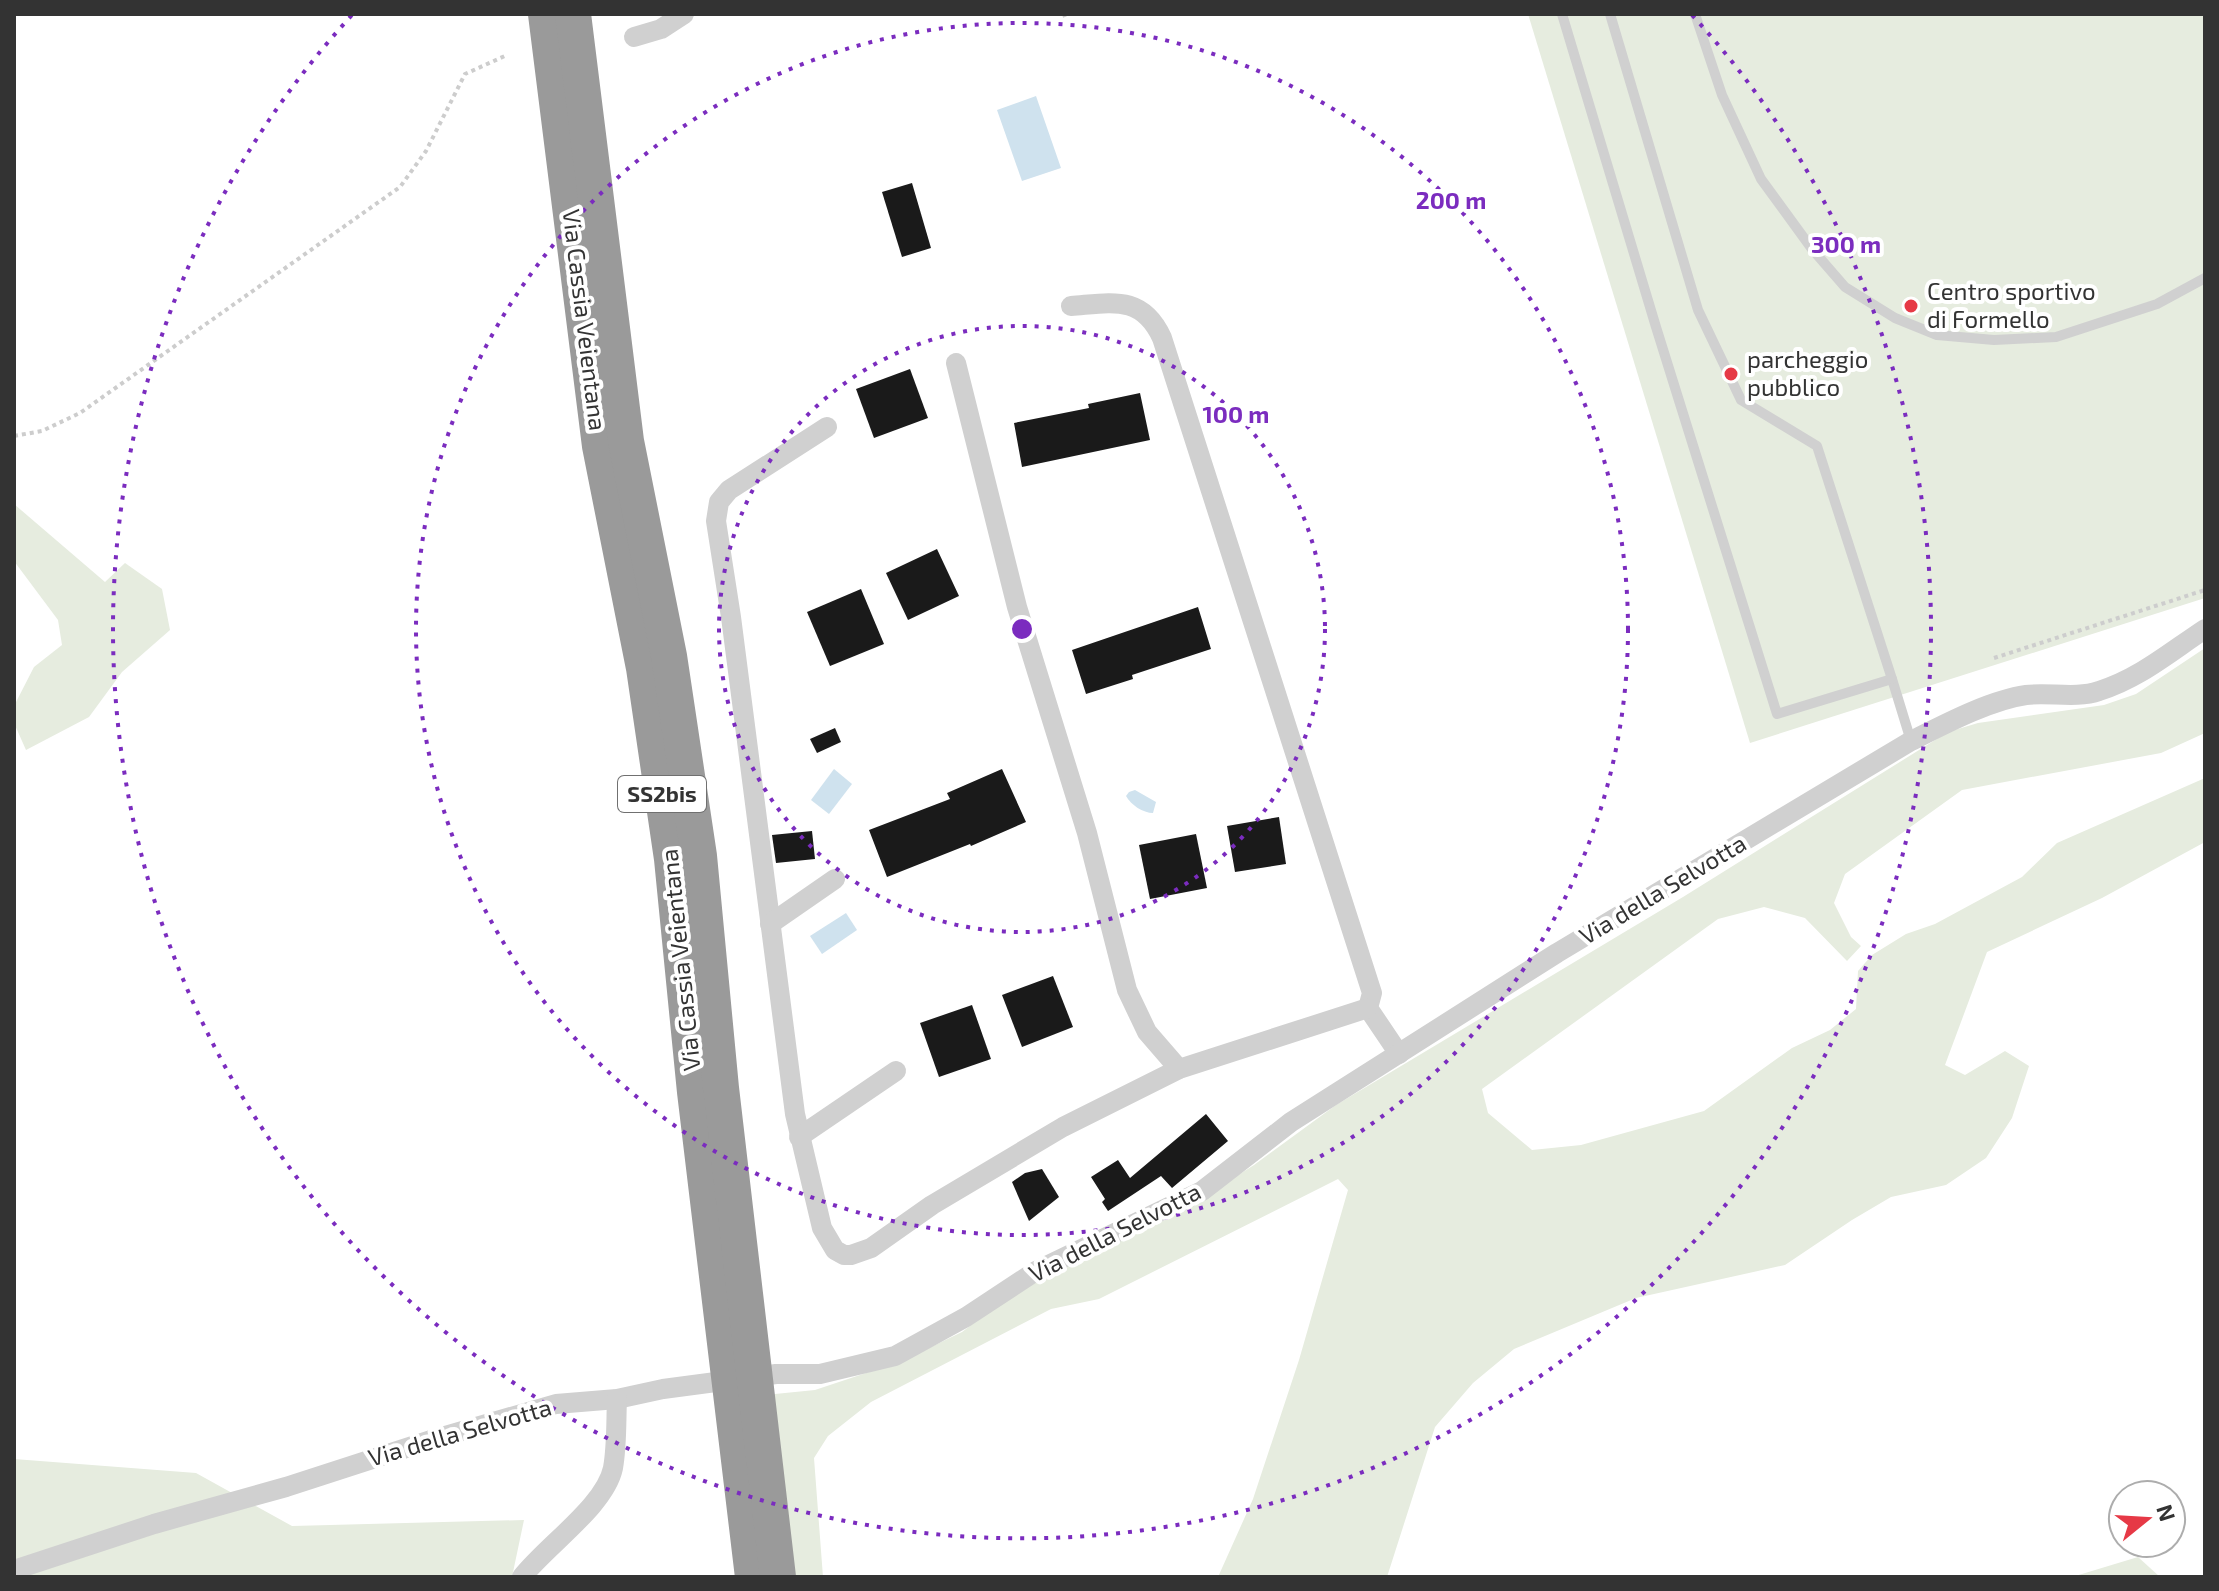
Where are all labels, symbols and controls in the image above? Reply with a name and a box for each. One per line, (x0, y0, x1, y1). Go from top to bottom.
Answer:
text: 200 m (1416, 185, 1486, 214)
street label: Via Cassia Veientana (558, 207, 613, 432)
text: 300 m (1811, 229, 1881, 258)
place label: Centro sportivo di Formello (1927, 276, 2096, 333)
marker: Centro sportivo di Formello (1902, 297, 1920, 315)
place label: parcheggio pubblico (1747, 344, 1868, 401)
marker: parcheggio pubblico (1722, 365, 1740, 383)
text: 100 m (1203, 399, 1269, 428)
centre of rings (1008, 615, 1036, 643)
road number: SS2bis (618, 776, 706, 812)
street label: Via della Selvotta (1574, 828, 1751, 950)
street label: Via Cassia Veientana (653, 848, 706, 1073)
street label: Via della Selvotta (1023, 1176, 1205, 1288)
street label: Via della Selvotta (365, 1392, 554, 1472)
north arrow (2107, 1479, 2187, 1559)
text: N (2152, 1501, 2182, 1524)

